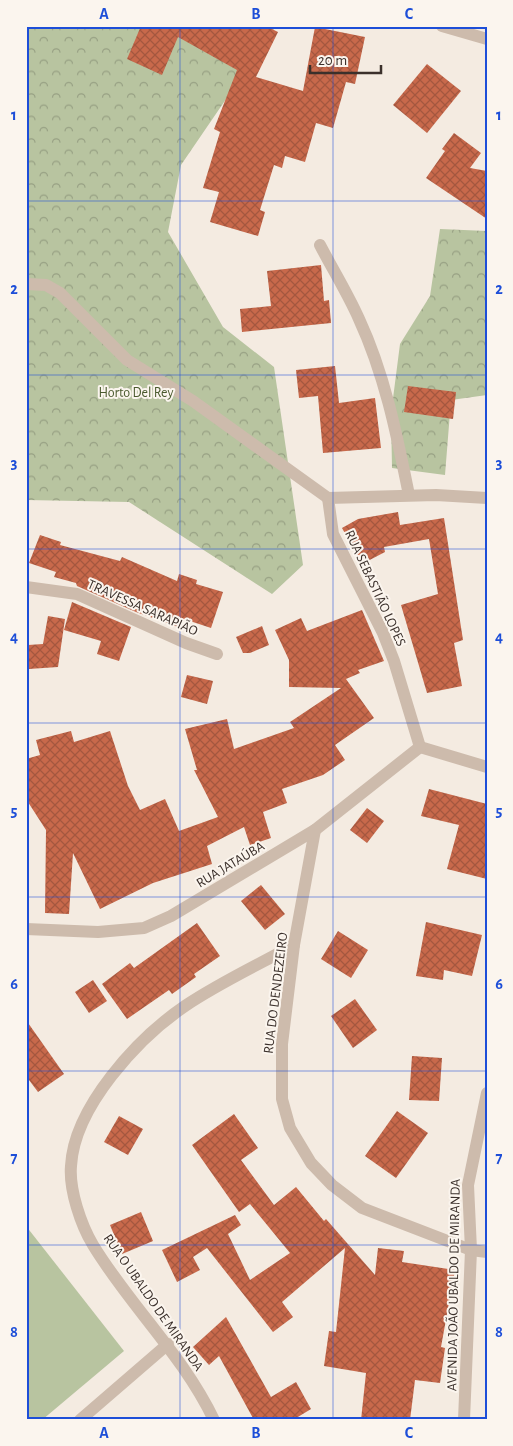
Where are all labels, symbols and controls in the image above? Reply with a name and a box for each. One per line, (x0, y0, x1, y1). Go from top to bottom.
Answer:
text: A (99, 6, 109, 22)
text: B (251, 6, 261, 22)
text: C (405, 6, 414, 22)
scale bar (310, 42, 382, 74)
text: 20 m (318, 53, 347, 68)
text: 1 (11, 107, 17, 123)
text: 1 (496, 107, 502, 123)
text: 2 (10, 281, 18, 297)
text: 2 (495, 281, 503, 297)
park label: Horto Del Rey (99, 386, 173, 400)
text: 3 (11, 455, 18, 471)
text: 3 (496, 455, 503, 471)
street label: RUA SEBASTIÃO LOPES (342, 527, 410, 649)
street label: TRAVESSA SARAPIÃO (85, 575, 201, 639)
text: 4 (10, 629, 18, 645)
text: 4 (495, 629, 503, 645)
text: 5 (11, 803, 18, 819)
text: 5 (496, 803, 503, 819)
street label: RUA JATAÚBA (193, 837, 267, 891)
street label: RUA DO DENDEZEIRO (262, 932, 290, 1055)
text: 6 (10, 976, 18, 992)
text: 6 (495, 976, 503, 992)
text: 7 (11, 1150, 18, 1166)
text: 7 (496, 1150, 503, 1166)
street label: AVENIDA JOÃO UBALDO DE MIRANDA (443, 1179, 463, 1391)
street label: RUA O UBALDO DE MIRANDA (101, 1232, 206, 1373)
text: 8 (10, 1324, 18, 1340)
text: 8 (495, 1324, 503, 1340)
text: A (99, 1425, 109, 1441)
text: B (251, 1425, 261, 1441)
text: C (405, 1425, 414, 1441)

